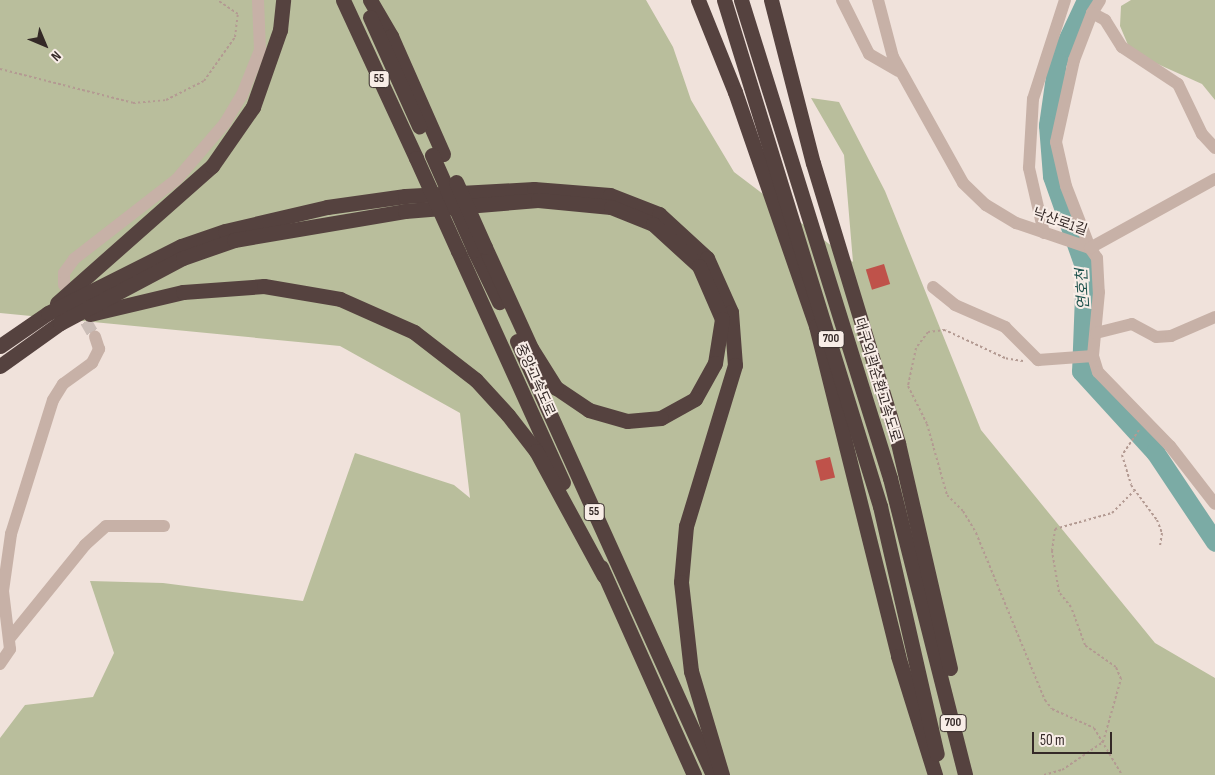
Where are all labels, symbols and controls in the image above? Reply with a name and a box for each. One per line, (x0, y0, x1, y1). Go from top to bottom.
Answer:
north arrow (20, 20, 70, 70)
text: N (47, 47, 65, 65)
road number: 55 (368, 70, 390, 88)
street label: 낙산로1길 (1031, 205, 1089, 239)
water label: 연호천 (1073, 268, 1093, 310)
street label: 대구외곽순환고속도로 (850, 316, 904, 444)
road number: 700 (817, 329, 845, 348)
street label: 중앙고속도로 (512, 341, 558, 419)
road number: 55 (583, 502, 605, 522)
road number: 700 (939, 714, 967, 732)
scale bar (1035, 722, 1115, 754)
text: 50 m (1040, 731, 1065, 750)

